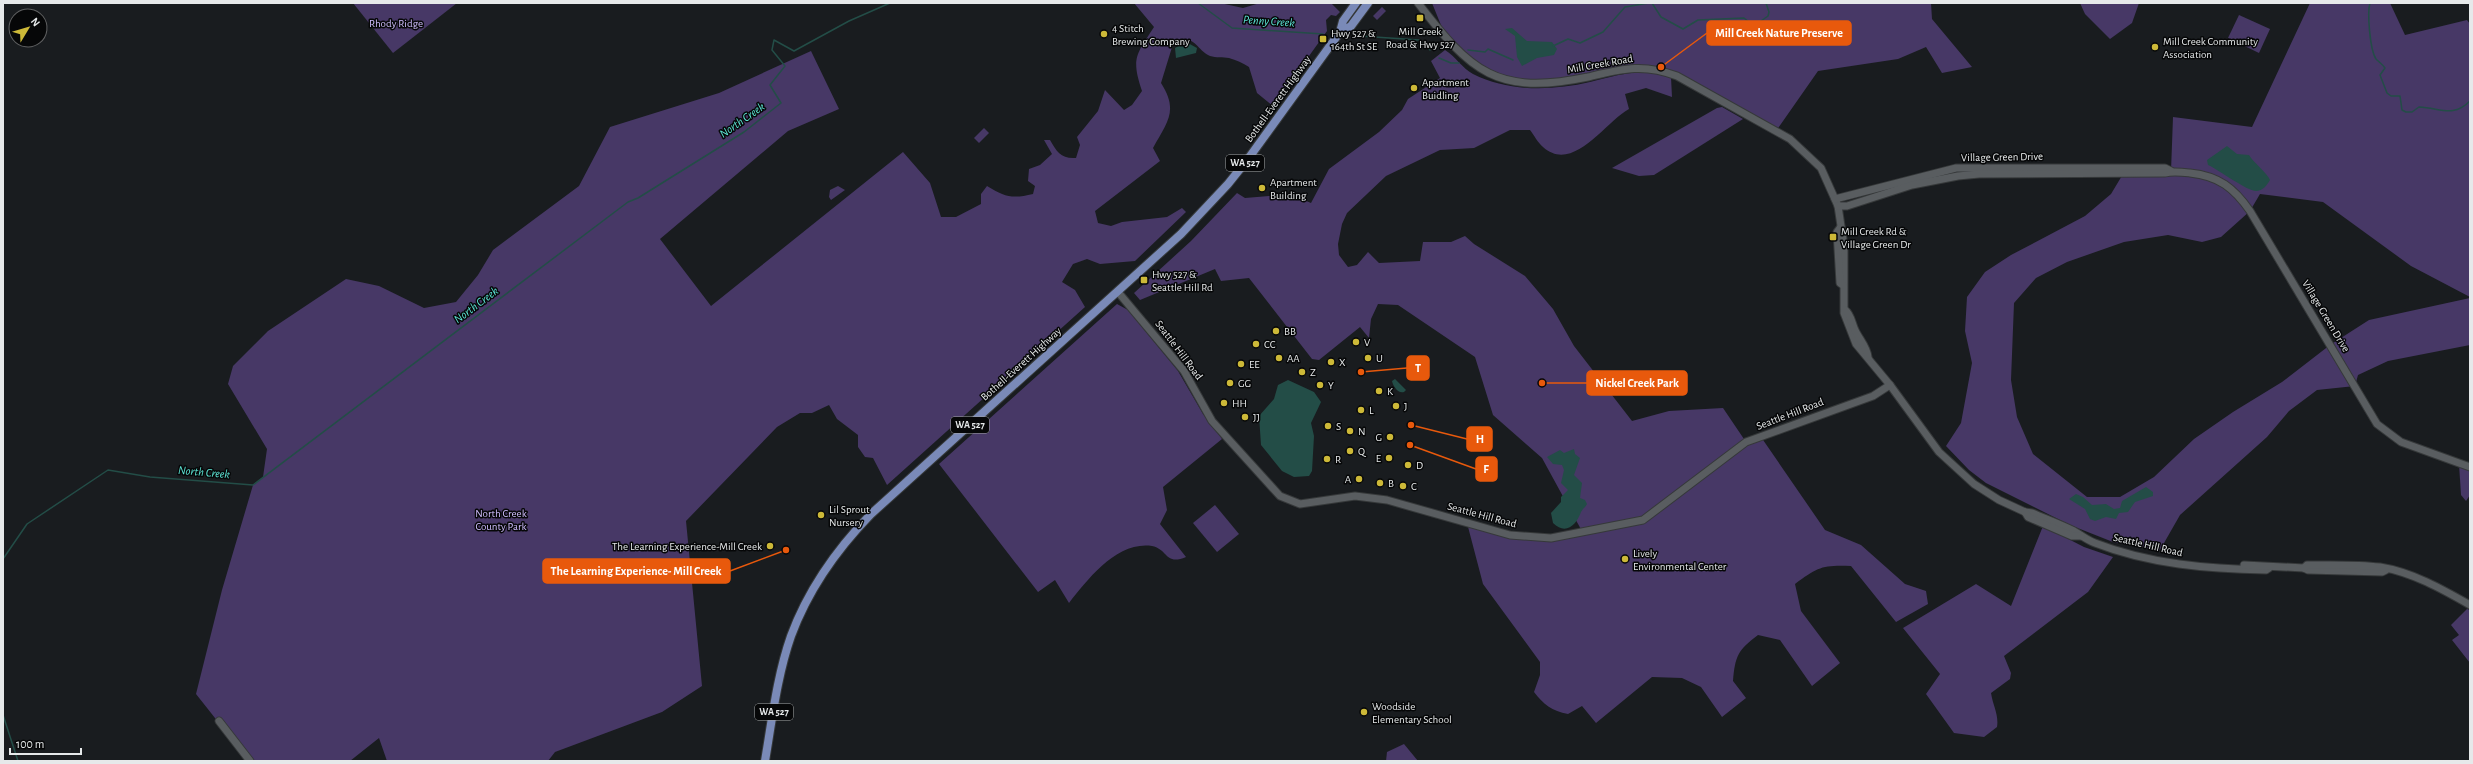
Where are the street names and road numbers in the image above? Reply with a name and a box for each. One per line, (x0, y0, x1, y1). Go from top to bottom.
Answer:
street label: Mill Creek Road (1566, 53, 1634, 75)
street label: Bothell-Everett Highway (1243, 54, 1313, 144)
street label: Village Green Drive (1961, 151, 2043, 163)
road number: WA 527 (1226, 155, 1264, 171)
street label: Village Green Drive (2300, 278, 2352, 354)
street label: Seattle Hill Road (1153, 318, 1205, 382)
street label: Bothell-Everett Highway (979, 325, 1064, 403)
street label: Seattle Hill Road (1755, 396, 1825, 432)
road number: WA 527 (951, 417, 989, 433)
street label: Seattle Hill Road (1446, 500, 1518, 530)
street label: Seattle Hill Road (2112, 532, 2184, 558)
road number: WA 527 (755, 704, 793, 720)

